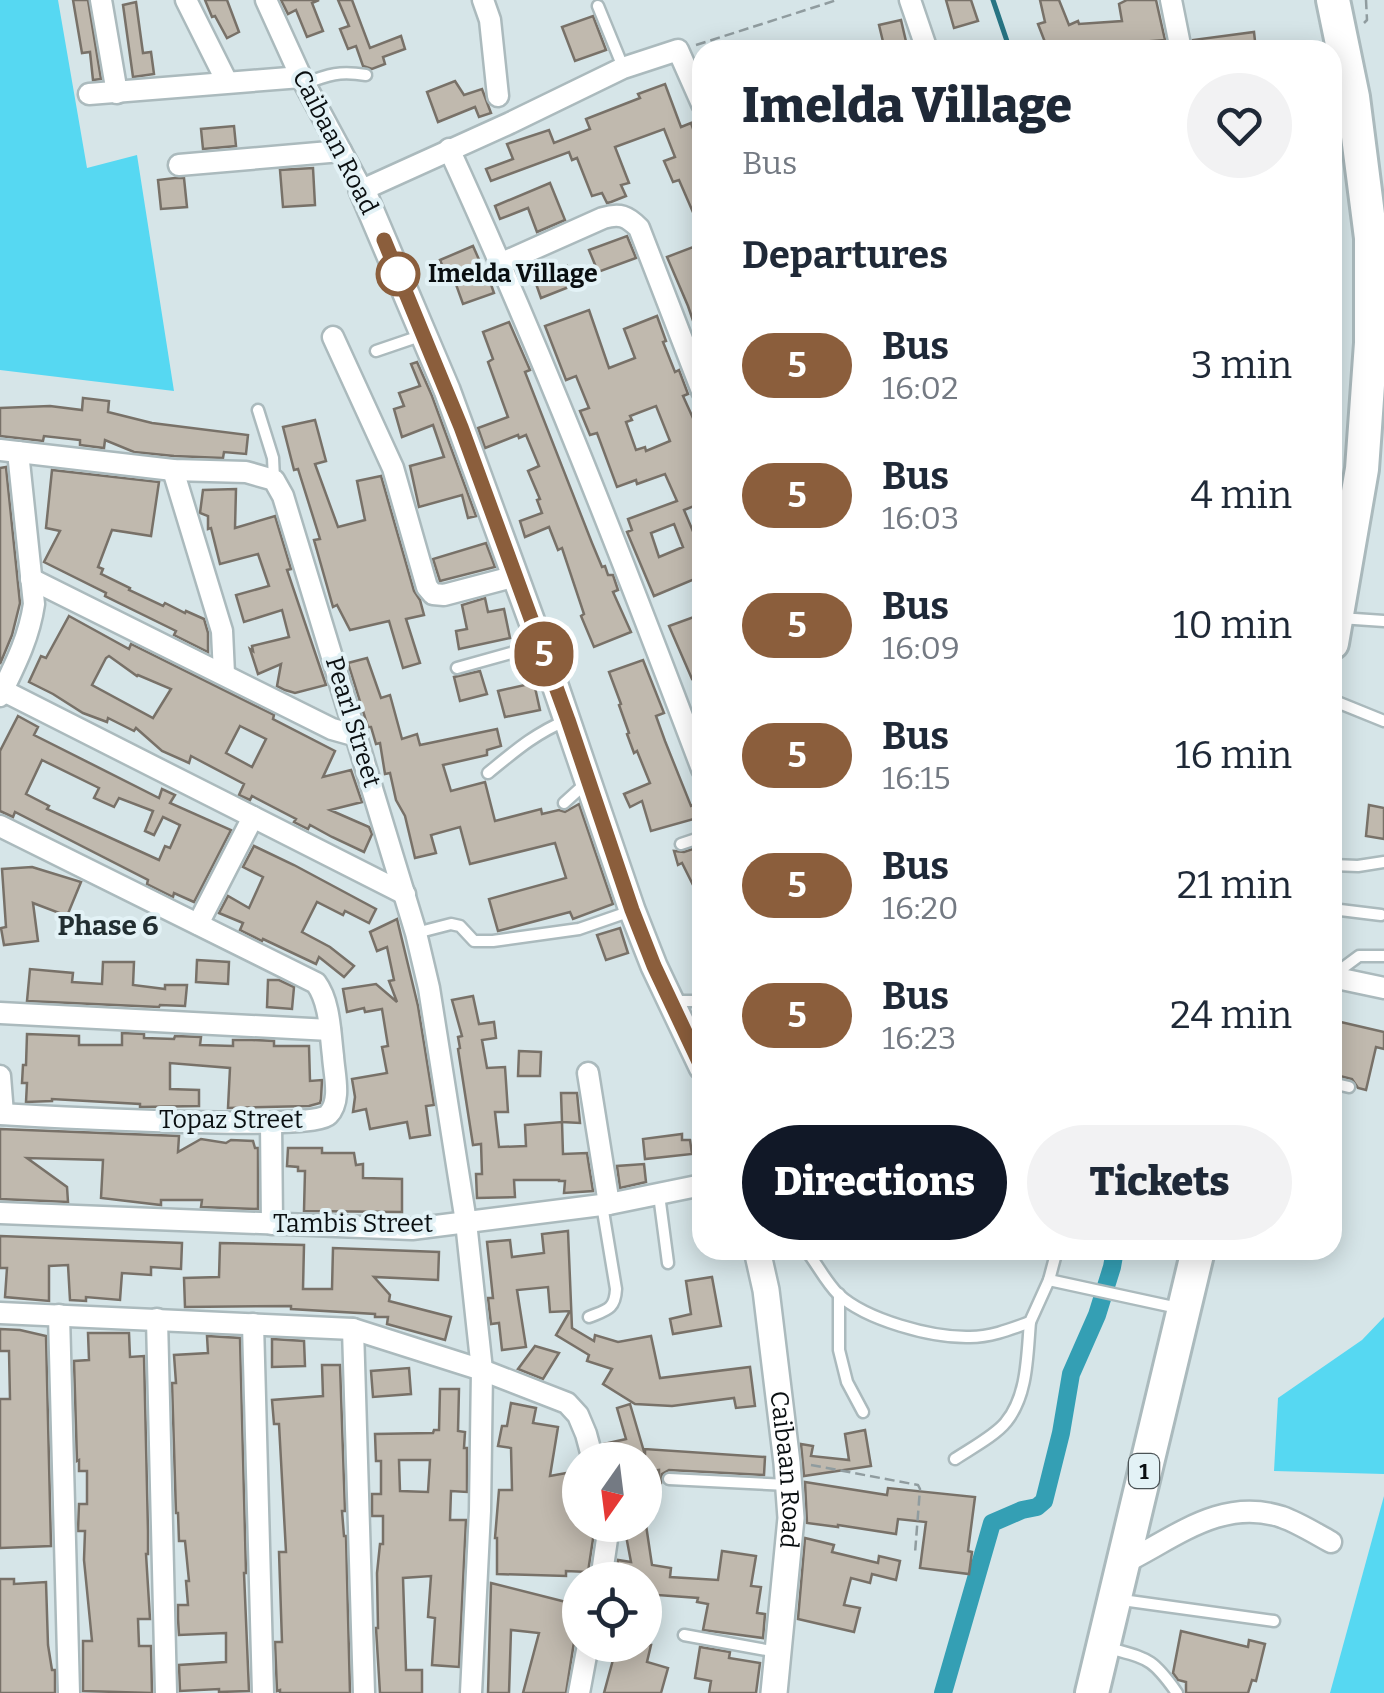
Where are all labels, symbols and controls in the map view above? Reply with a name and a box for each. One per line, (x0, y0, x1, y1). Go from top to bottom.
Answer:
street label: Caibaan Road (286, 65, 384, 219)
button: heart (1187, 73, 1292, 178)
text: Imelda Village (742, 77, 1072, 135)
text: Bus (742, 144, 797, 182)
text: Departures (742, 232, 948, 278)
marker: Imelda Village (377, 253, 419, 295)
place label: Imelda Village (428, 259, 598, 289)
text: Bus (882, 323, 949, 369)
text: 3 min (1191, 342, 1292, 388)
text: 5 (787, 344, 807, 386)
text: 16:02 (882, 369, 958, 407)
text: Bus (882, 453, 949, 499)
text: 4 min (1191, 472, 1292, 518)
text: 5 (787, 474, 807, 516)
text: 16:03 (882, 499, 959, 537)
text: Bus (882, 583, 949, 629)
text: 10 min (1173, 602, 1292, 648)
text: 5 (787, 604, 807, 646)
line badge: 5 (512, 622, 576, 686)
text: 16:09 (882, 629, 960, 667)
text: 5 (534, 633, 554, 675)
street label: Pearl Street (319, 653, 387, 791)
text: Bus (882, 713, 949, 759)
text: 16 min (1175, 732, 1292, 778)
text: 5 (787, 734, 807, 776)
text: 16:15 (882, 759, 951, 797)
text: Bus (882, 843, 949, 889)
text: 21 min (1177, 862, 1292, 908)
text: 5 (787, 864, 807, 906)
text: 16:20 (882, 889, 958, 927)
district label: Phase 6 (57, 909, 159, 942)
text: Bus (882, 973, 949, 1019)
text: 24 min (1170, 992, 1292, 1038)
text: 5 (787, 994, 807, 1036)
text: 16:23 (882, 1019, 956, 1057)
street label: Topaz Street (159, 1105, 303, 1135)
button: Directions (742, 1125, 1007, 1240)
button: Tickets (1027, 1125, 1292, 1240)
street label: Tambis Street (273, 1209, 433, 1239)
street label: Caibaan Road (763, 1389, 806, 1550)
north arrow (562, 1442, 662, 1542)
map controls (562, 1442, 662, 1662)
road number: 1 (1129, 1454, 1159, 1488)
button: locate (562, 1562, 662, 1662)

